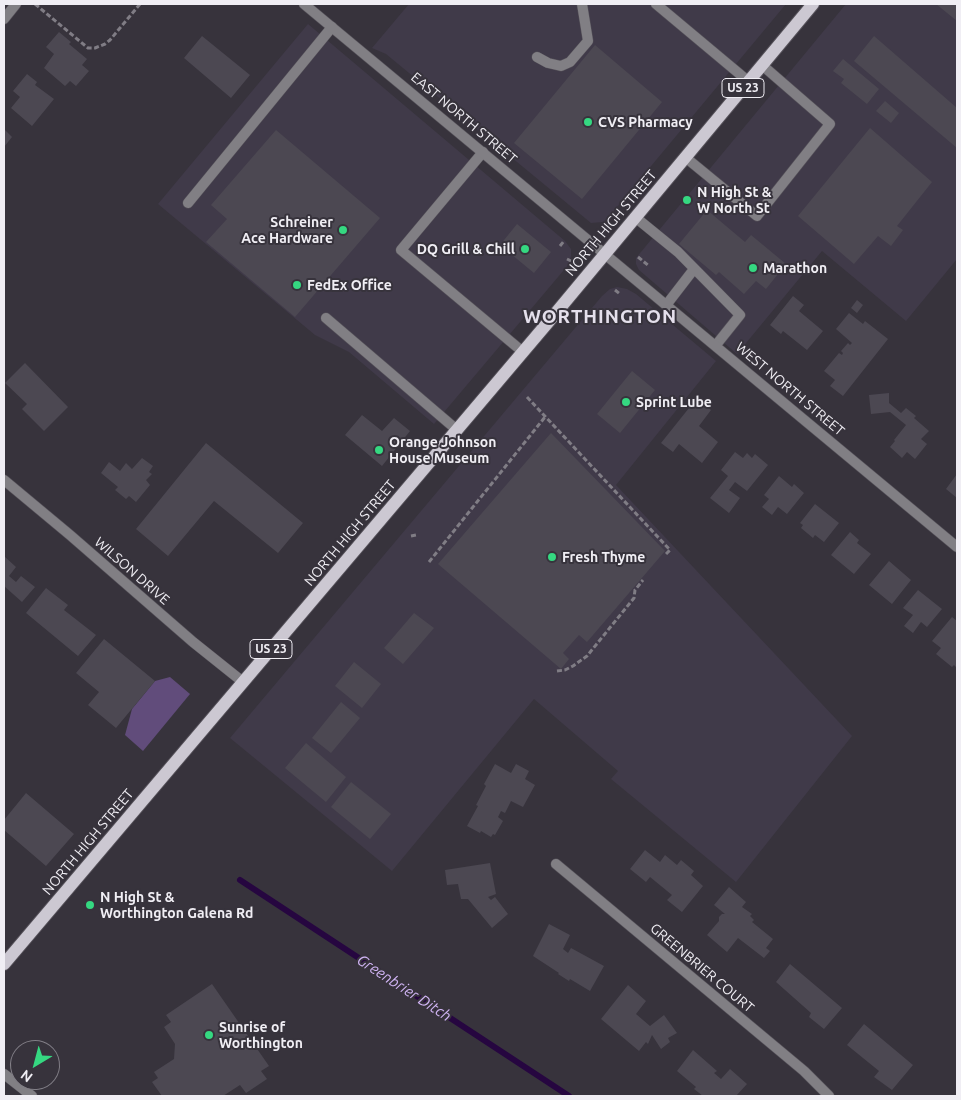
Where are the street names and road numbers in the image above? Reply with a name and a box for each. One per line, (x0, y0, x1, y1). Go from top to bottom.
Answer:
street label: EAST NORTH STREET (408, 69, 520, 167)
road number: US 23 (722, 78, 764, 98)
street label: NORTH HIGH STREET (562, 167, 660, 279)
street label: WEST NORTH STREET (732, 339, 848, 439)
street label: NORTH HIGH STREET (301, 477, 399, 589)
street label: WILSON DRIVE (91, 534, 173, 608)
road number: US 23 (250, 640, 292, 659)
street label: NORTH HIGH STREET (39, 786, 137, 898)
street label: GREENBRIER COURT (647, 920, 757, 1016)

